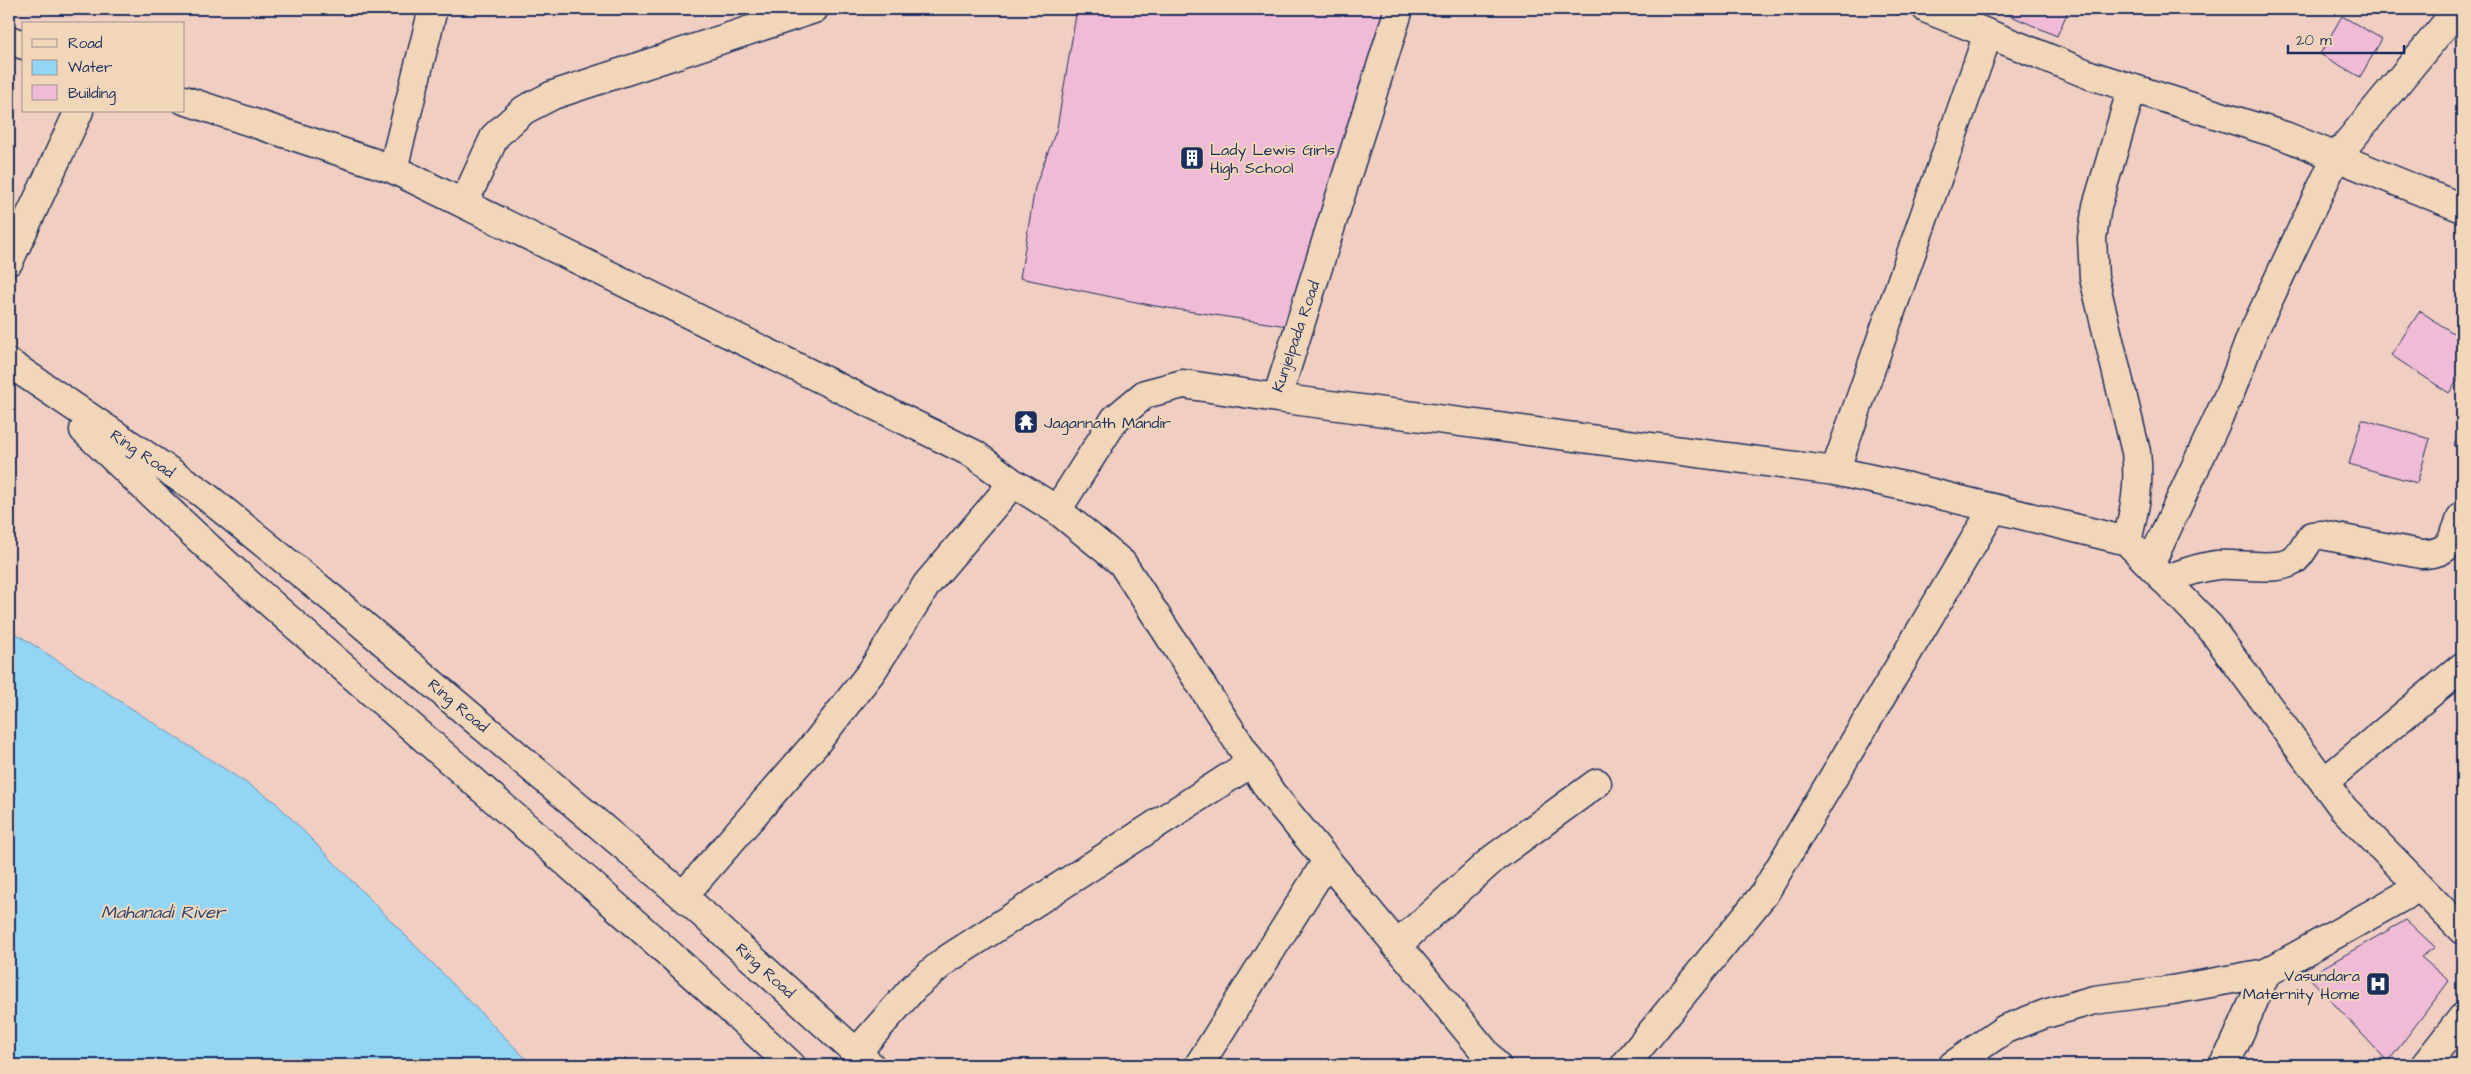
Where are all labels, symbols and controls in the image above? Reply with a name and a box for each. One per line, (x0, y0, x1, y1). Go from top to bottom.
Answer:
legend (22, 22, 185, 112)
scale bar (2288, 22, 2405, 54)
text: 20 m (2296, 30, 2332, 51)
text: Road (68, 33, 103, 54)
text: Water (68, 57, 112, 78)
text: Building (68, 83, 116, 105)
place label: Lady Lewis Girls High School (1210, 139, 1335, 180)
building icon: Lady Lewis Girls High School (1179, 145, 1205, 171)
street label: Kunjelpada Road (1267, 278, 1325, 395)
temple icon: Jagannath Mandir (1013, 409, 1039, 435)
place label: Jagannath Mandir (1044, 412, 1171, 435)
street label: Ring Road (105, 424, 179, 484)
street label: Ring Road (423, 674, 493, 738)
water label: Mahanadi River (101, 900, 227, 925)
street label: Ring Road (730, 938, 800, 1004)
place label: Vasundara Maternity Home (2243, 965, 2360, 1006)
hospital icon: Vasundara Maternity Home (2365, 971, 2391, 997)

